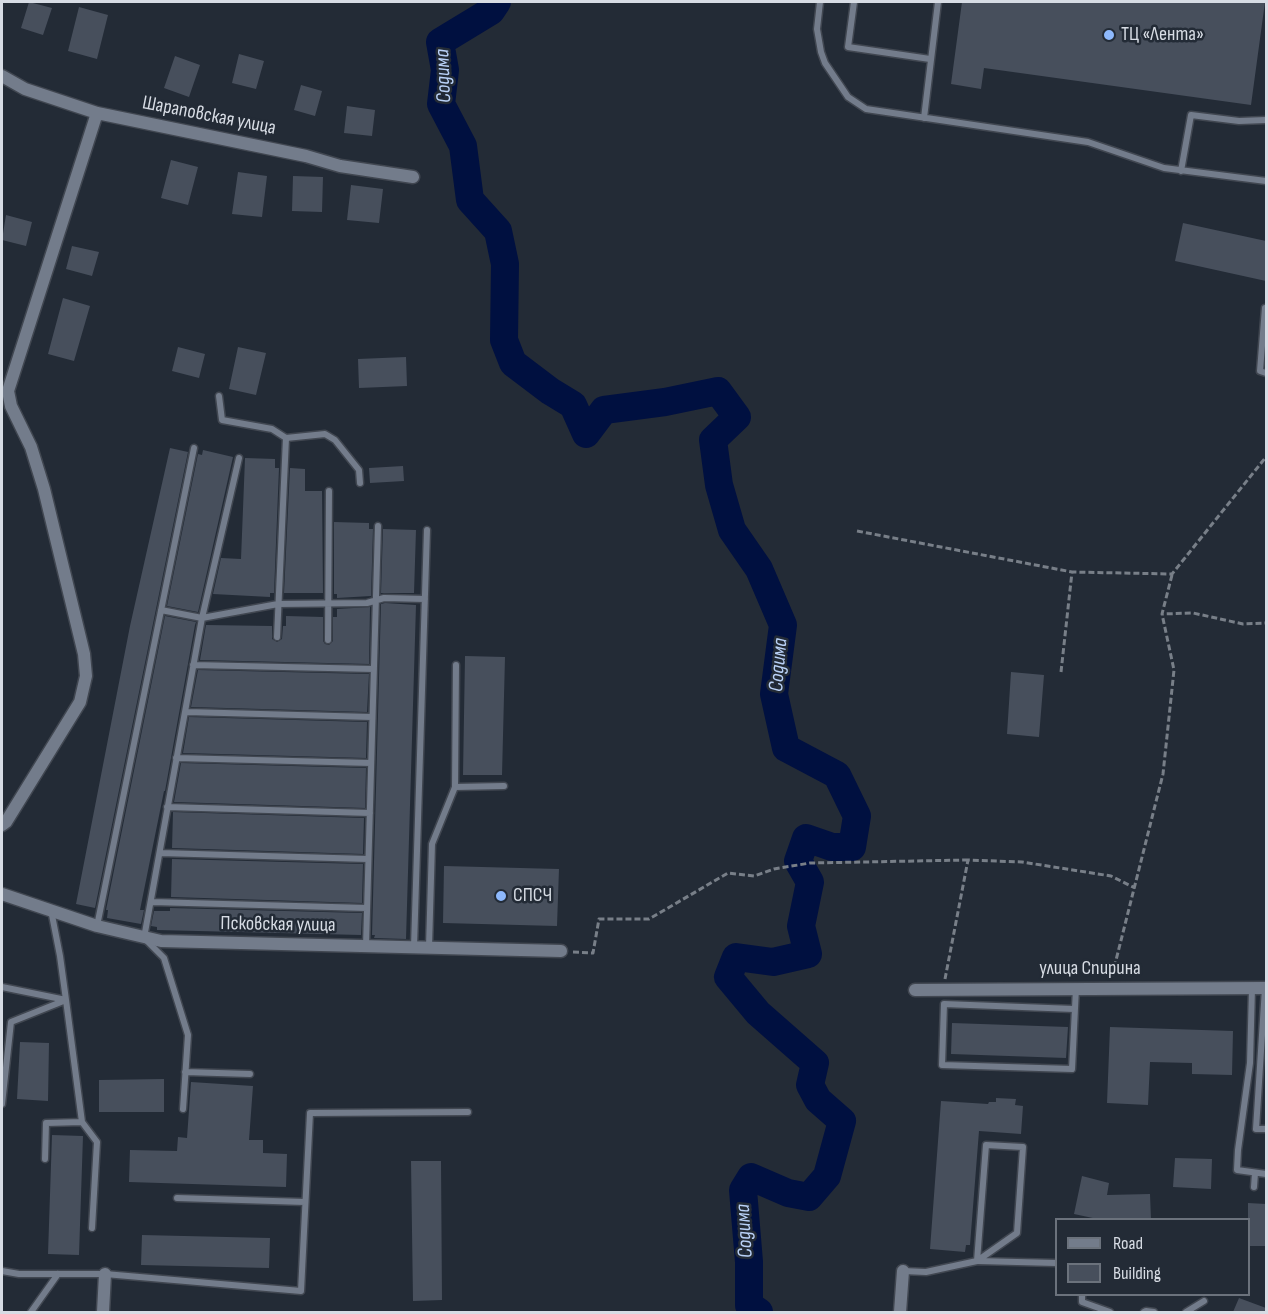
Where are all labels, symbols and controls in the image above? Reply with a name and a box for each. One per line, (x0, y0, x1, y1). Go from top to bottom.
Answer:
place label: ТЦ «Лента» (1121, 23, 1204, 47)
marker: ТЦ «Лента» (1102, 28, 1116, 42)
water label: Содима (430, 49, 458, 103)
street label: Шараповская улица (140, 91, 278, 141)
water label: Содима (764, 637, 794, 693)
place label: СПСЧ (513, 884, 552, 908)
marker: СПСЧ (494, 889, 508, 903)
street label: Псковская улица (220, 912, 336, 938)
street label: улица Спирина (1039, 957, 1141, 981)
water label: Содима (731, 1203, 759, 1259)
legend (1055, 1218, 1250, 1296)
text: Road (1113, 1233, 1143, 1254)
text: Building (1113, 1263, 1161, 1284)

